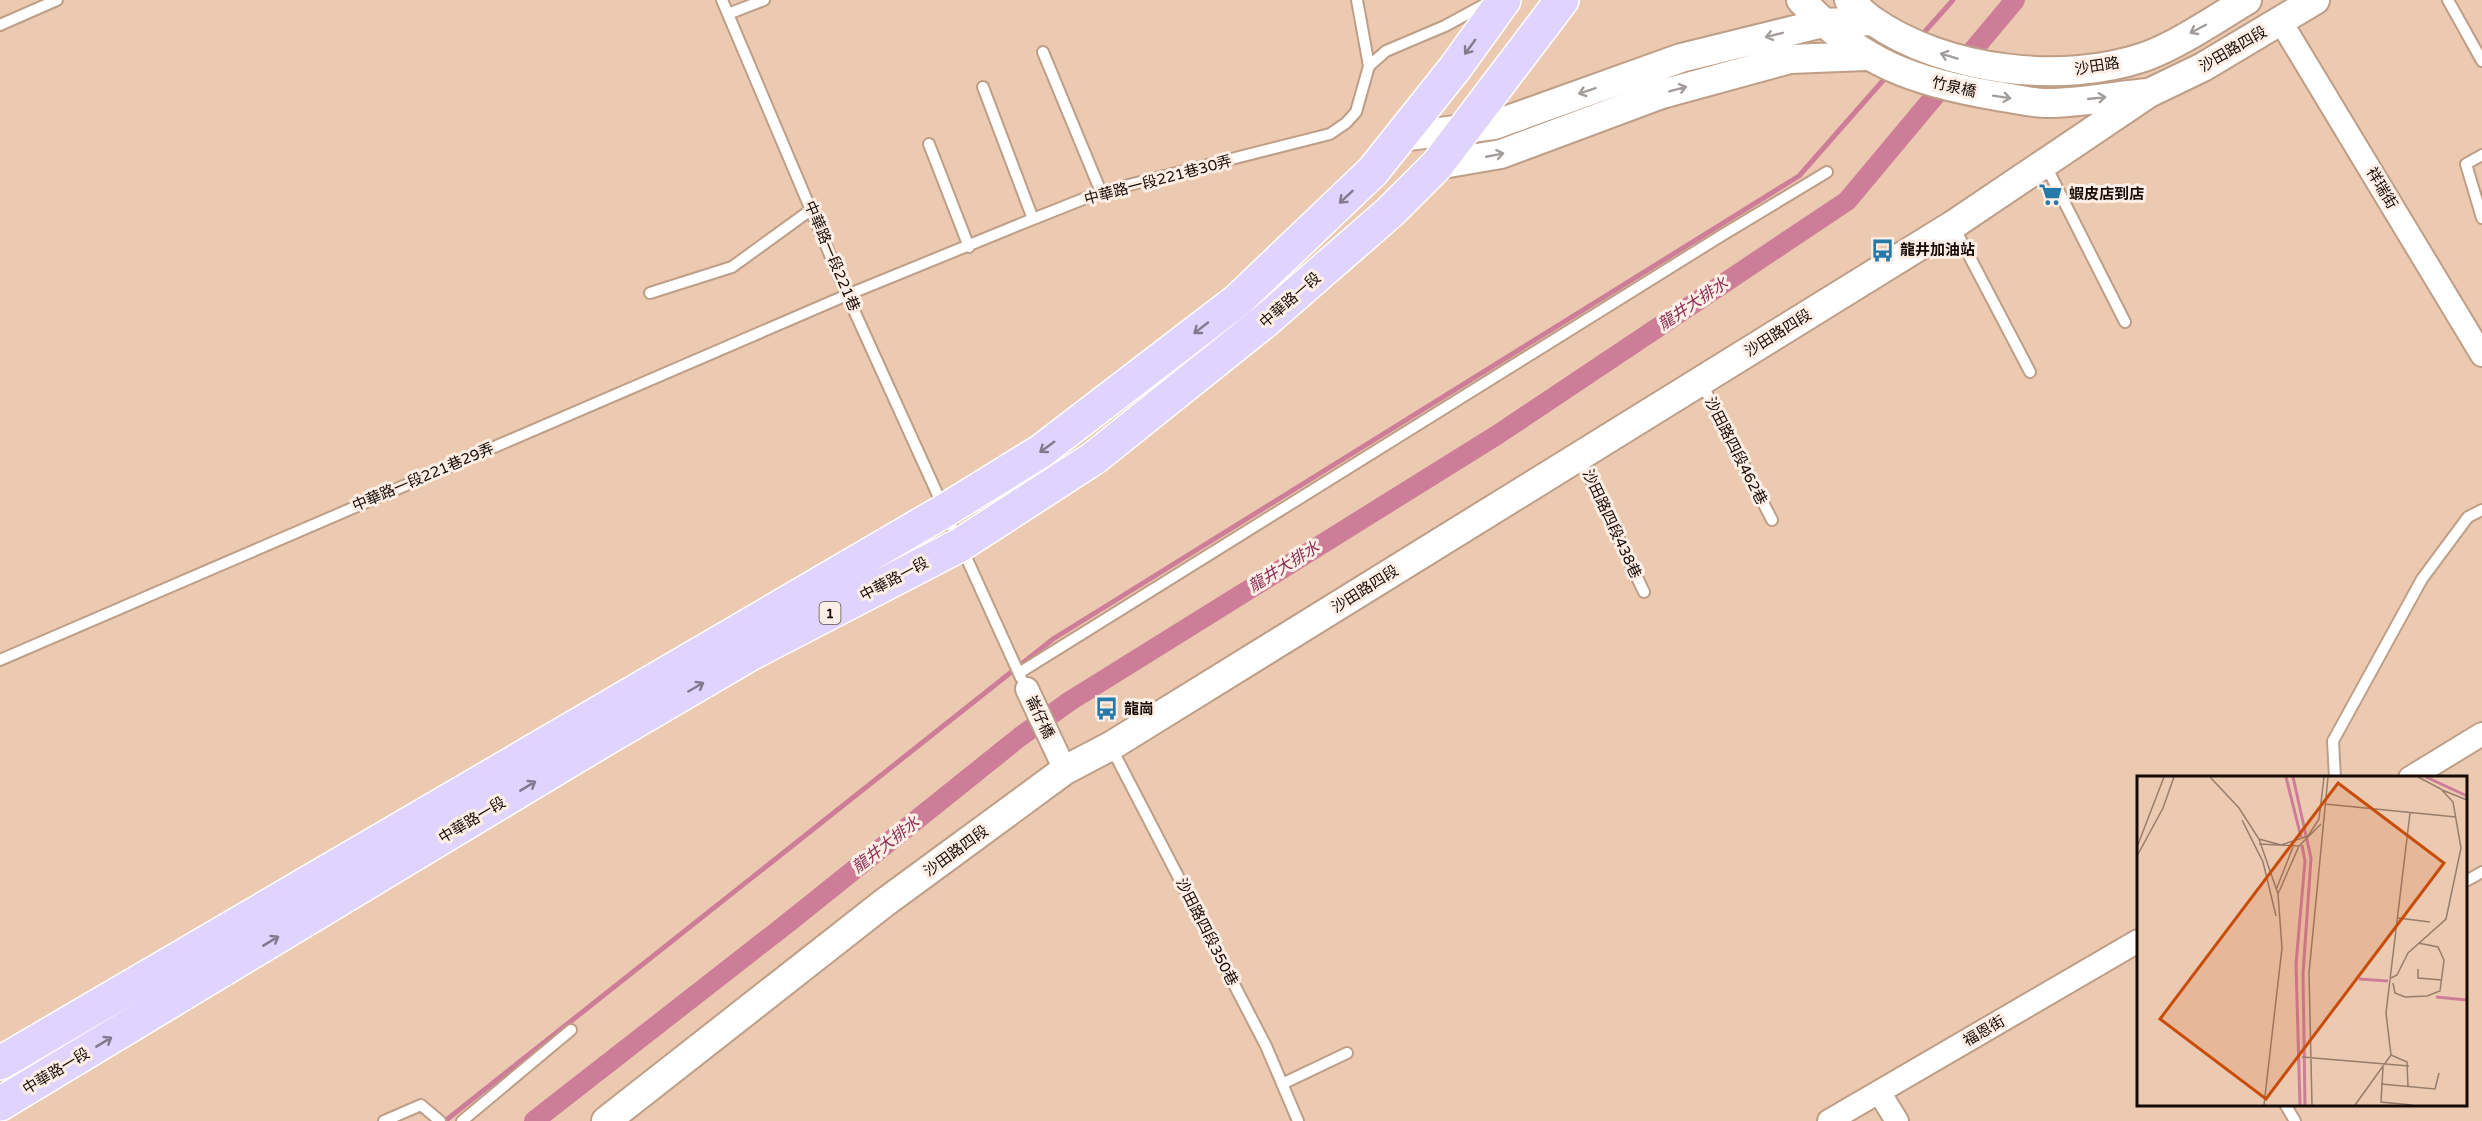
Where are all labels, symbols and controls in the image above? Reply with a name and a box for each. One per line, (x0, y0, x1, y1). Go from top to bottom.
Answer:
street label: 沙田路四段 (2196, 22, 2270, 76)
one-way arrow (2189, 24, 2207, 36)
one-way arrow (1765, 30, 1784, 42)
one-way arrow (1464, 39, 1476, 55)
one-way arrow (1939, 50, 1958, 61)
street label: 沙田路 (2073, 54, 2121, 78)
street label: 竹泉橋 (1930, 73, 1978, 101)
one-way arrow (1668, 83, 1687, 95)
one-way arrow (1579, 86, 1597, 97)
one-way arrow (1991, 91, 2011, 102)
one-way arrow (2087, 92, 2107, 103)
one-way arrow (1484, 149, 1504, 160)
street label: 中華路一段221巷30弄 (1082, 152, 1234, 208)
street label: 祥瑞街 (2363, 164, 2401, 212)
supermarket icon: 蝦皮店到店 (2038, 181, 2064, 207)
place label: 蝦皮店到店 (2069, 185, 2144, 203)
one-way arrow (1338, 190, 1353, 204)
street label: 中華路一段221巷 (801, 198, 863, 314)
bus stop icon: 龍井加油站 (1869, 237, 1895, 263)
place label: 龍井加油站 (1900, 241, 1975, 259)
street label: 中華路一段 (1256, 269, 1324, 331)
water label: 龍井大排水 (1654, 273, 1733, 335)
street label: 沙田路四段 (1741, 305, 1815, 361)
one-way arrow (1194, 322, 1210, 334)
street label: 沙田路四段462巷 (1701, 394, 1771, 508)
street label: 中華路一段221巷29弄 (349, 439, 497, 515)
one-way arrow (1039, 440, 1055, 453)
street label: 沙田路四段438巷 (1579, 467, 1645, 581)
water label: 龍井大排水 (1245, 537, 1324, 597)
street label: 中華路一段 (857, 553, 931, 605)
street label: 沙田路四段 (1328, 561, 1402, 617)
road number: 1 (820, 602, 840, 624)
one-way arrow (687, 680, 704, 692)
street label: 崙仔橋 (1022, 693, 1058, 741)
bus stop icon: 龍崗 (1093, 696, 1119, 722)
place label: 龍崗 (1124, 700, 1154, 718)
inset map (2137, 776, 2467, 1106)
one-way arrow (519, 780, 536, 792)
street label: 中華路一段 (435, 793, 509, 847)
water label: 龍井大排水 (848, 812, 924, 878)
street label: 沙田路四段 (920, 822, 992, 880)
street label: 沙田路四段350巷 (1172, 875, 1242, 989)
one-way arrow (262, 935, 279, 947)
street label: 福恩街 (1960, 1012, 2008, 1050)
one-way arrow (95, 1035, 112, 1047)
street label: 中華路一段 (19, 1044, 93, 1098)

